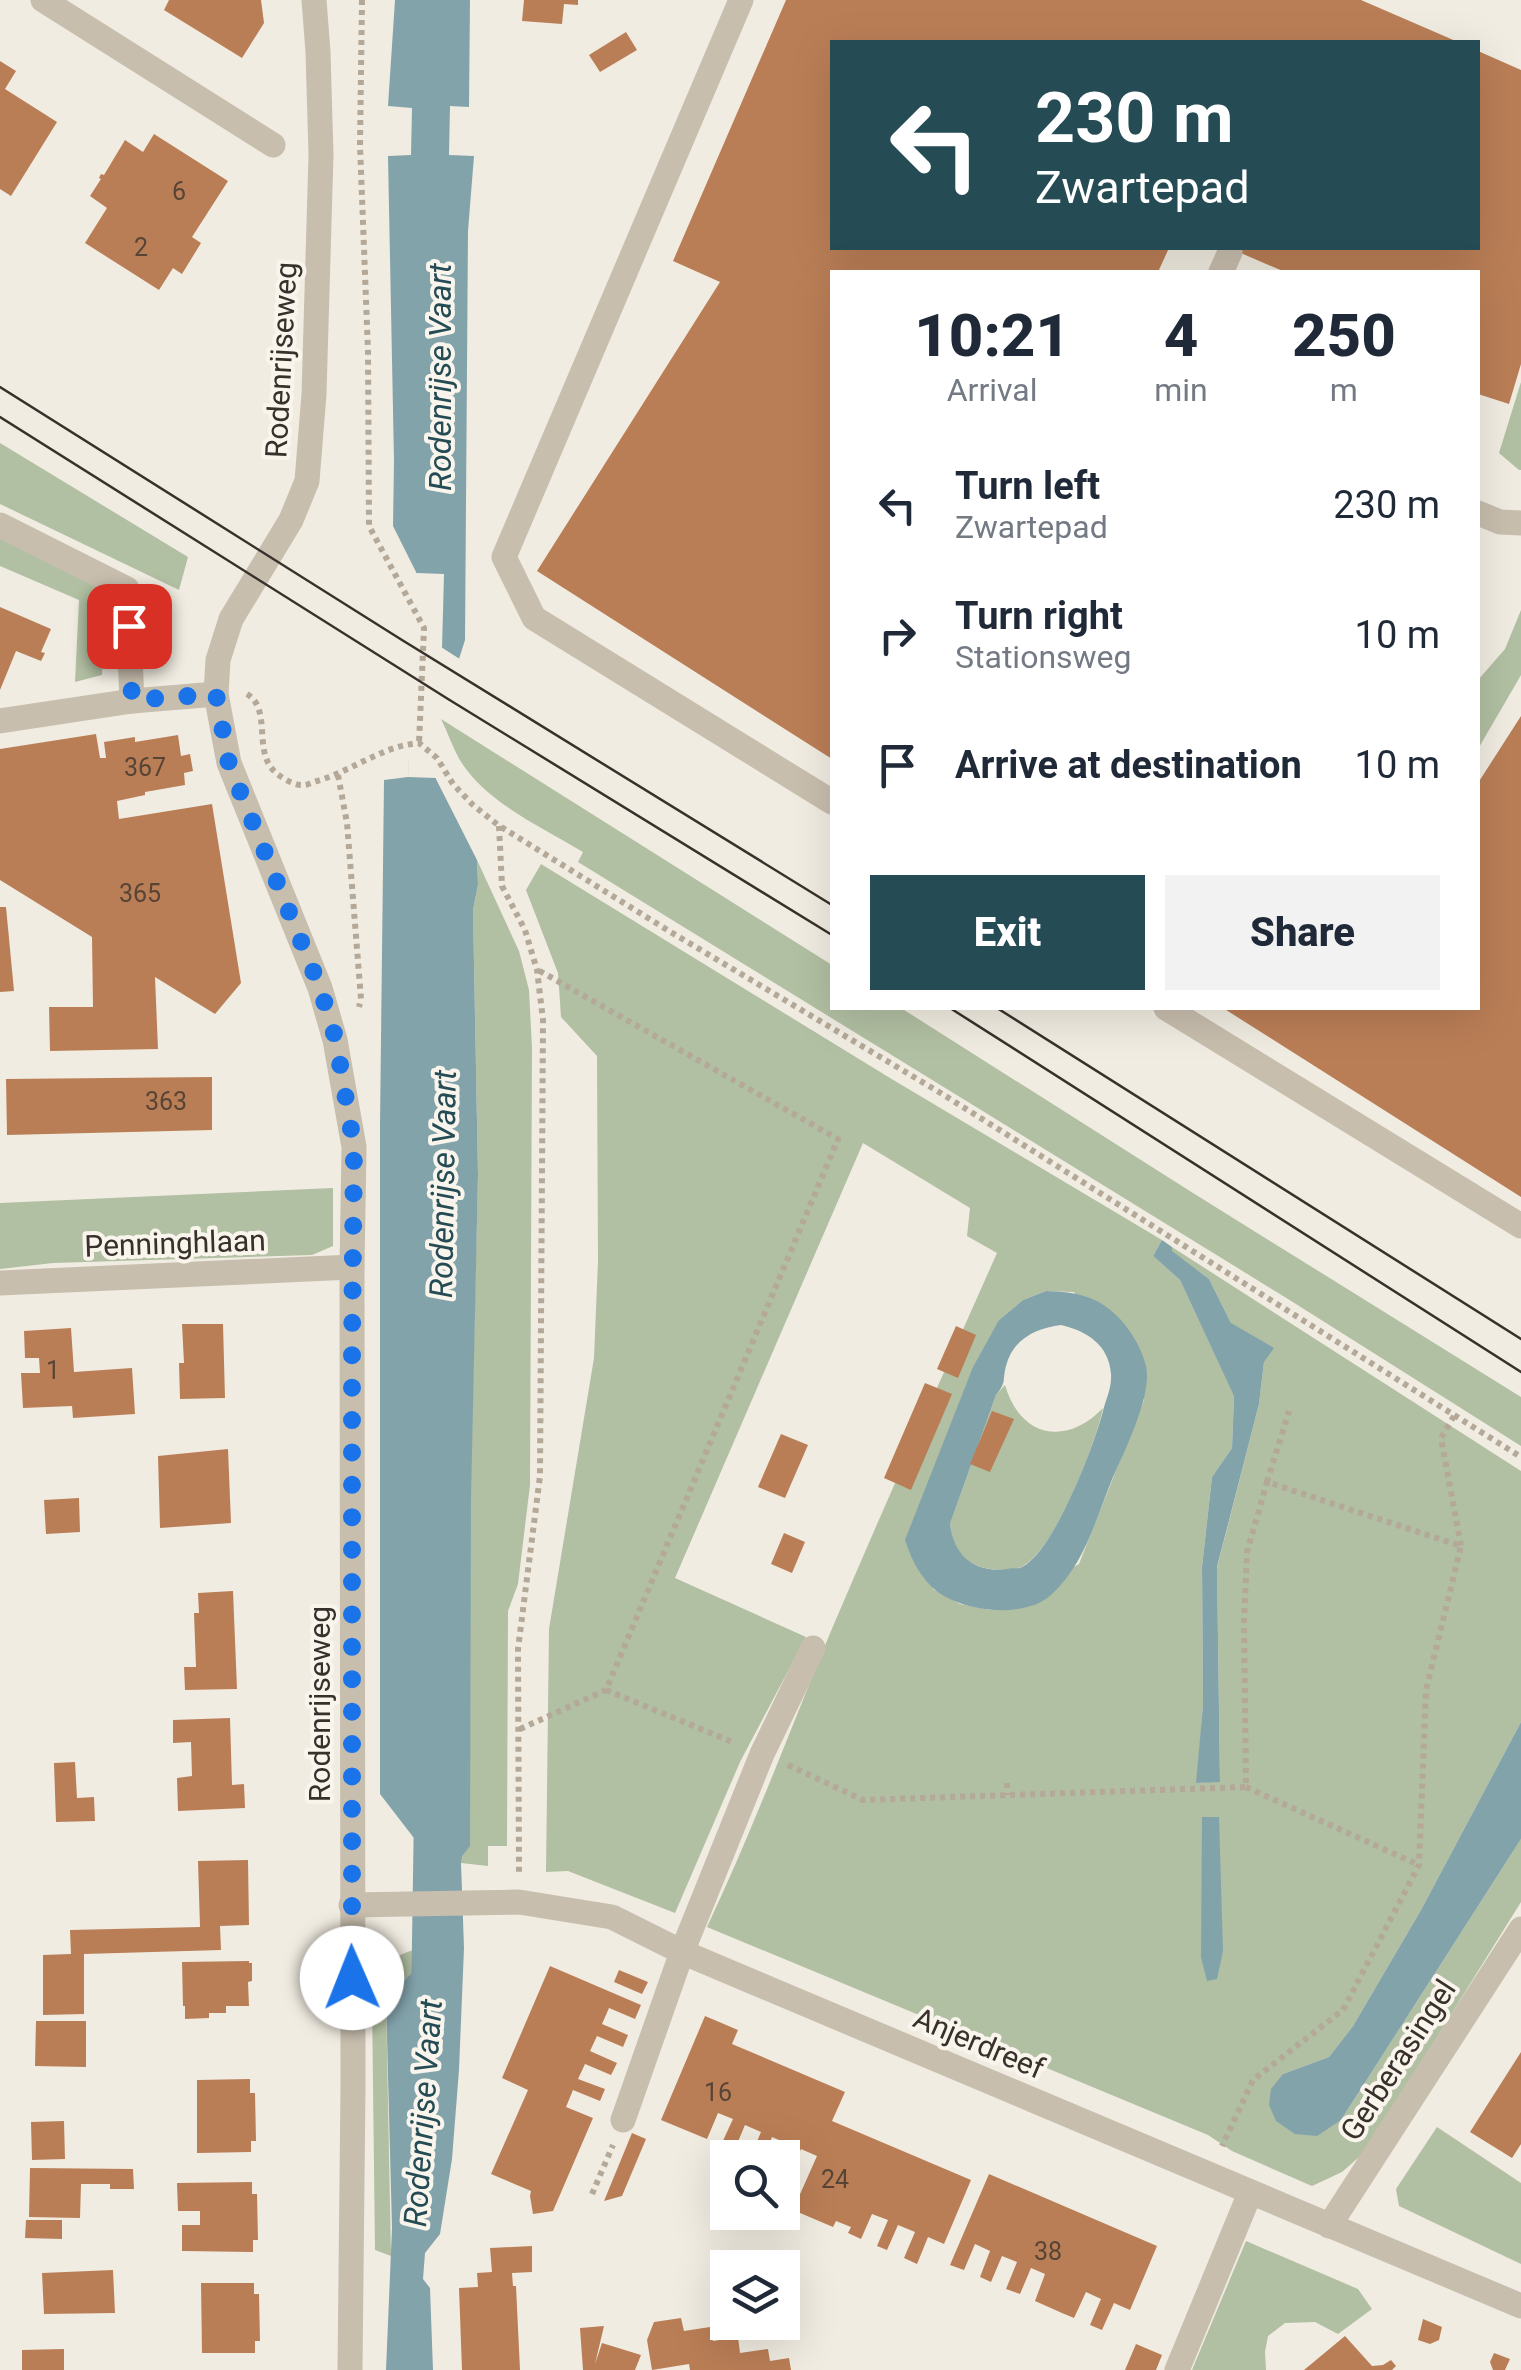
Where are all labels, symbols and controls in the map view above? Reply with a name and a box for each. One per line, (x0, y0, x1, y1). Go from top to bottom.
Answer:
text: 230 m (1035, 77, 1234, 159)
icon: left (870, 80, 1000, 210)
text: Zwartepad (1035, 161, 1250, 214)
house number: 6 (172, 177, 186, 206)
house number: 2 (134, 233, 148, 262)
street label: Rodenrijseweg (258, 261, 304, 459)
water label: Rodenrijse Vaart (421, 262, 459, 491)
text: 10:21 (914, 300, 1070, 371)
text: 4 (1164, 300, 1198, 371)
text: 250 (1292, 300, 1396, 371)
text: Arrival (947, 371, 1038, 409)
text: min (1154, 371, 1208, 409)
text: m (1330, 371, 1358, 409)
text: Turn left (955, 464, 1100, 508)
icon: left (870, 478, 925, 533)
text: 230 m (1333, 483, 1440, 527)
text: Zwartepad (955, 508, 1108, 546)
pin (87, 584, 172, 669)
text: Turn right (955, 594, 1123, 638)
icon: arrive (102, 599, 157, 654)
icon: right (870, 608, 925, 663)
text: 10 m (1355, 613, 1440, 657)
text: Stationsweg (955, 638, 1132, 676)
icon: arrive (870, 738, 925, 793)
text: Arrive at destination (955, 743, 1302, 787)
text: 10 m (1355, 743, 1440, 787)
house number: 367 (124, 753, 166, 782)
button: Exit (870, 875, 1145, 990)
button: Share (1165, 875, 1440, 990)
house number: 365 (119, 879, 161, 908)
water label: Rodenrijse Vaart (422, 1069, 464, 1298)
house number: 363 (145, 1087, 187, 1116)
street label: Penninghlaan (84, 1222, 266, 1264)
house number: 1 (46, 1356, 60, 1385)
street label: Rodenrijseweg (302, 1606, 337, 1802)
position arrow (300, 1926, 404, 2030)
street label: Gerberasingel (1333, 1973, 1463, 2147)
water label: Rodenrijse Vaart (396, 1997, 450, 2228)
street label: Anjerdreef (909, 2000, 1050, 2086)
house number: 16 (704, 2078, 732, 2107)
map controls (710, 2140, 800, 2340)
button: search (710, 2140, 800, 2230)
house number: 24 (821, 2165, 849, 2194)
house number: 38 (1034, 2237, 1062, 2266)
button: layers (710, 2250, 800, 2340)

